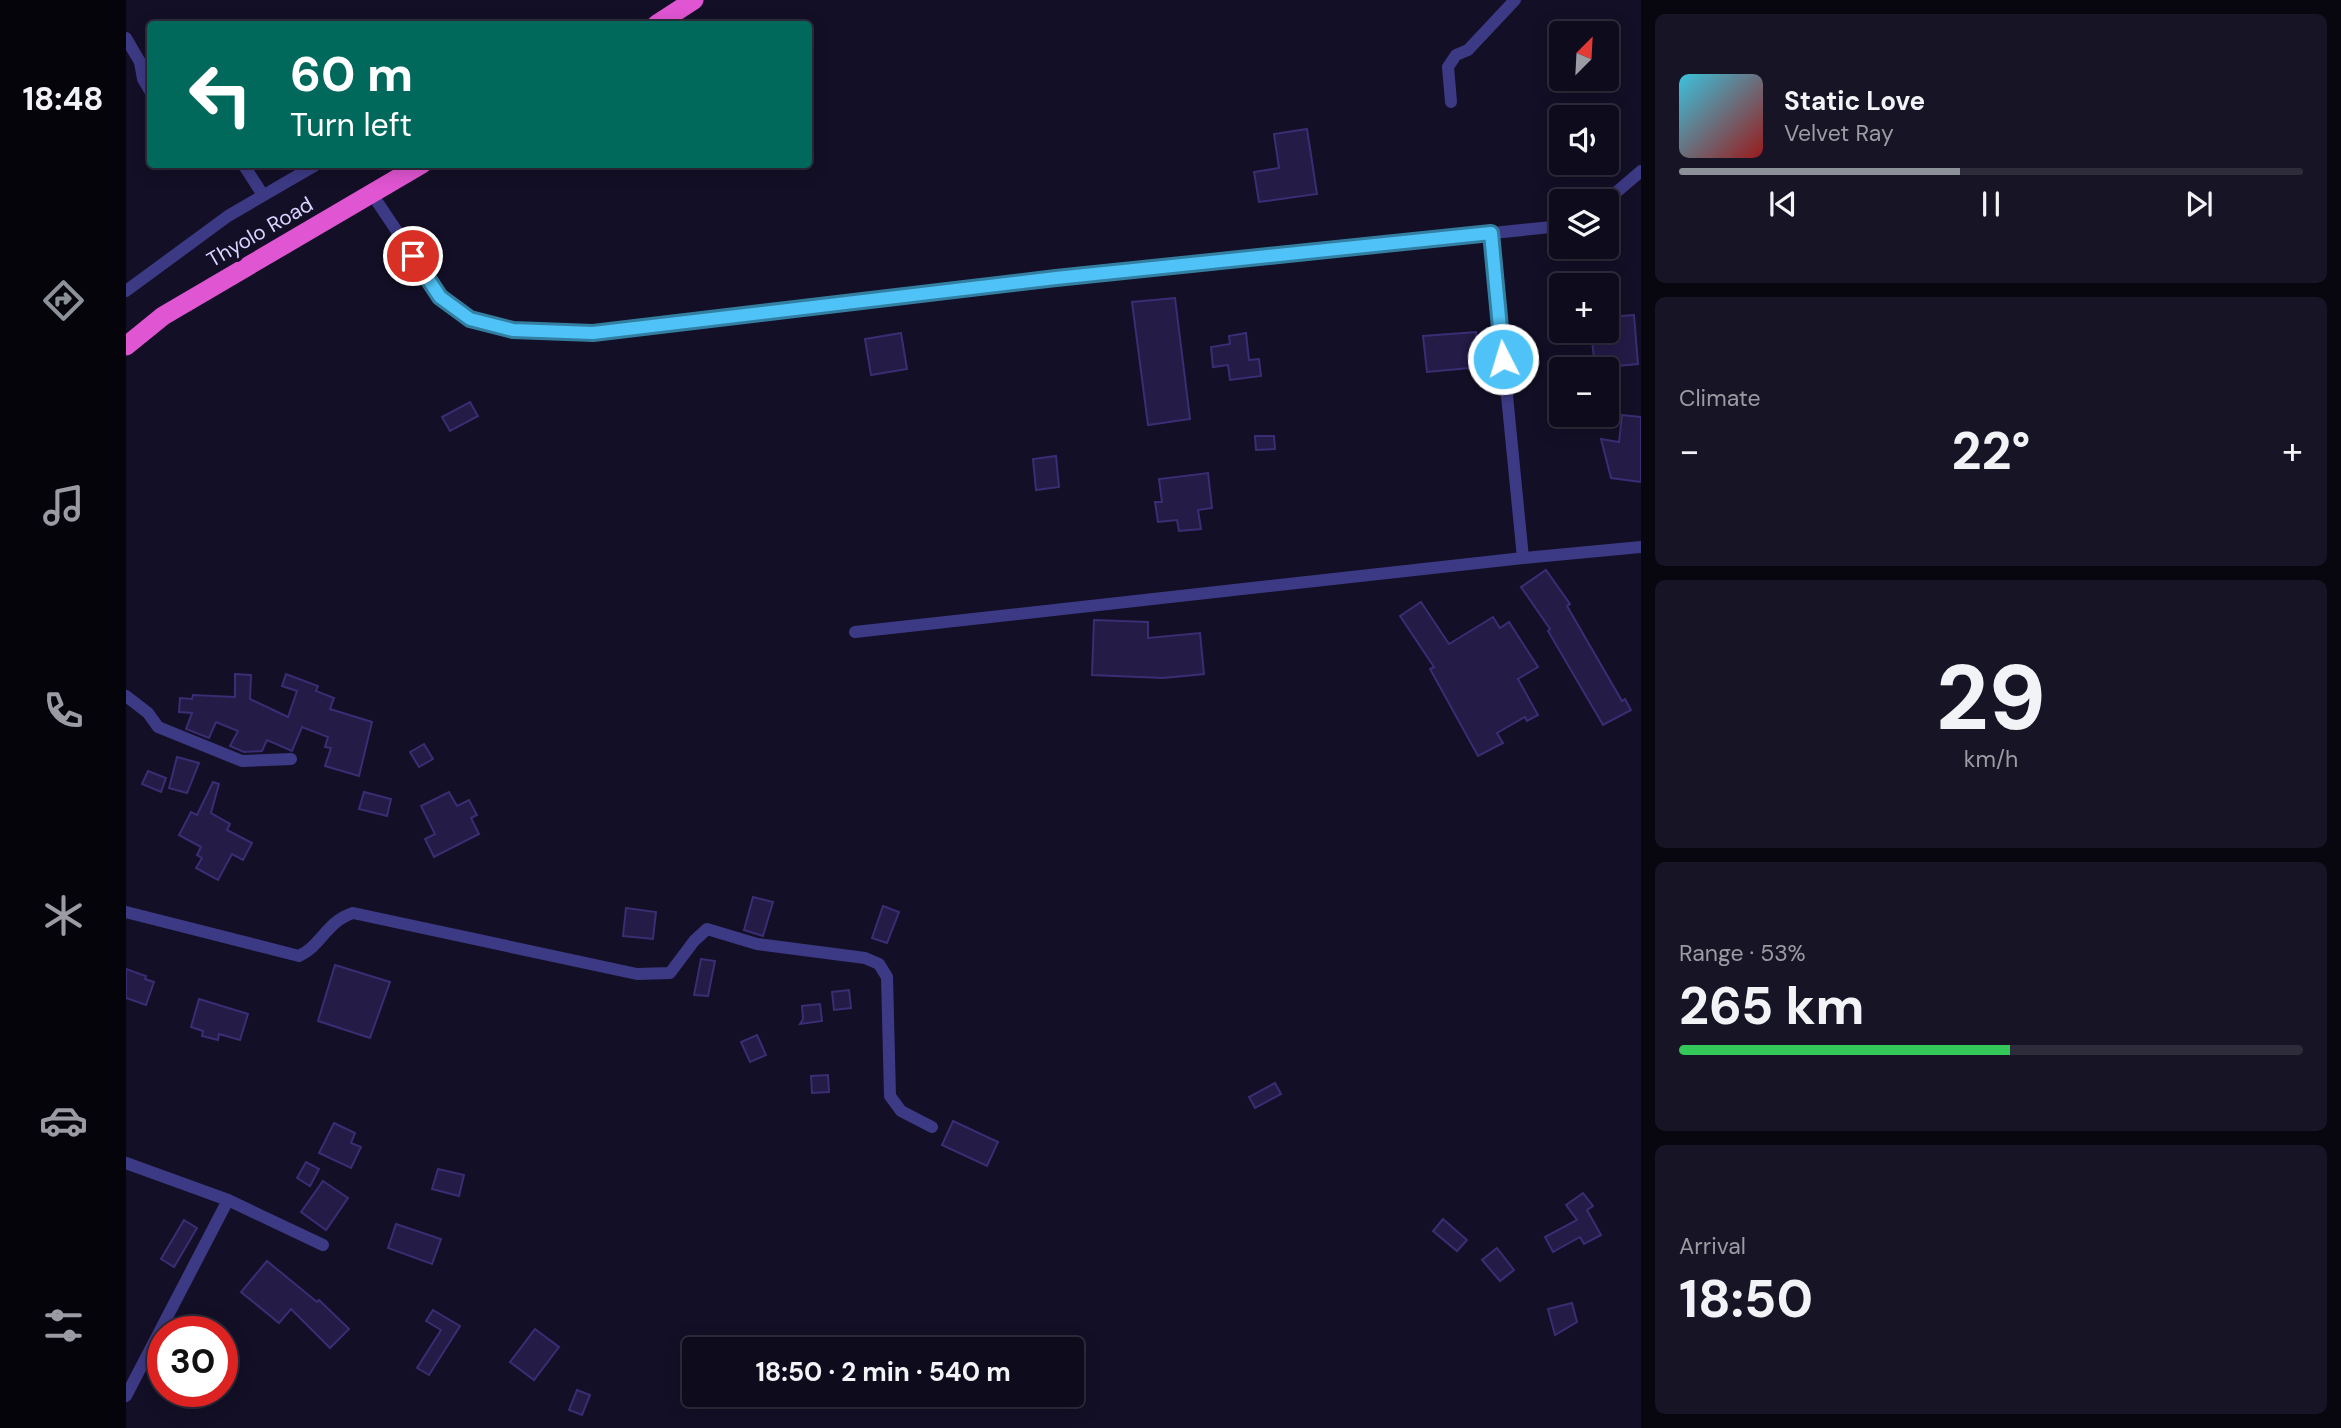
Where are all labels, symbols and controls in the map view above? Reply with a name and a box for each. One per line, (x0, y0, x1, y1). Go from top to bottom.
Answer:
north arrow (1549, 21, 1619, 91)
map controls (1549, 21, 1619, 427)
text: 60 m (290, 42, 413, 106)
icon: left (175, 49, 266, 140)
text: 18:48 (22, 78, 104, 120)
text: Static Love (1784, 84, 1925, 118)
text: Turn left (290, 104, 412, 146)
button: sound (1549, 105, 1619, 175)
text: Velvet Ray (1784, 118, 1894, 148)
icon: previous (1764, 185, 1802, 223)
icon: pause (1972, 185, 2010, 223)
icon: next (2180, 185, 2218, 223)
button: layers (1549, 189, 1619, 259)
street label: Thyolo Road (202, 190, 318, 274)
pin (383, 226, 443, 286)
icon: arrive (394, 237, 432, 275)
button: + (1549, 273, 1619, 343)
icon: directions (39, 276, 88, 325)
position arrow (1466, 322, 1540, 396)
button: − (1549, 357, 1619, 427)
text: Climate (1679, 383, 1761, 413)
text: 22° (1952, 417, 2030, 485)
text: − (1679, 426, 1700, 476)
text: + (2282, 426, 2303, 476)
icon: music (39, 481, 88, 530)
text: 29 (1936, 639, 2046, 757)
icon: phone (39, 686, 88, 735)
text: km/h (1964, 744, 2018, 774)
icon: climate (39, 891, 88, 940)
text: Range · 53% (1679, 938, 1806, 968)
text: 265 km (1679, 972, 1864, 1040)
icon: car (39, 1096, 88, 1145)
text: Arrival (1679, 1231, 1746, 1261)
text: 18:50 (1679, 1265, 1813, 1333)
icon: filters (39, 1301, 88, 1350)
speed limit sign: 30 (147, 1316, 238, 1407)
text: 18:50 · 2 min · 540 m (755, 1355, 1011, 1389)

